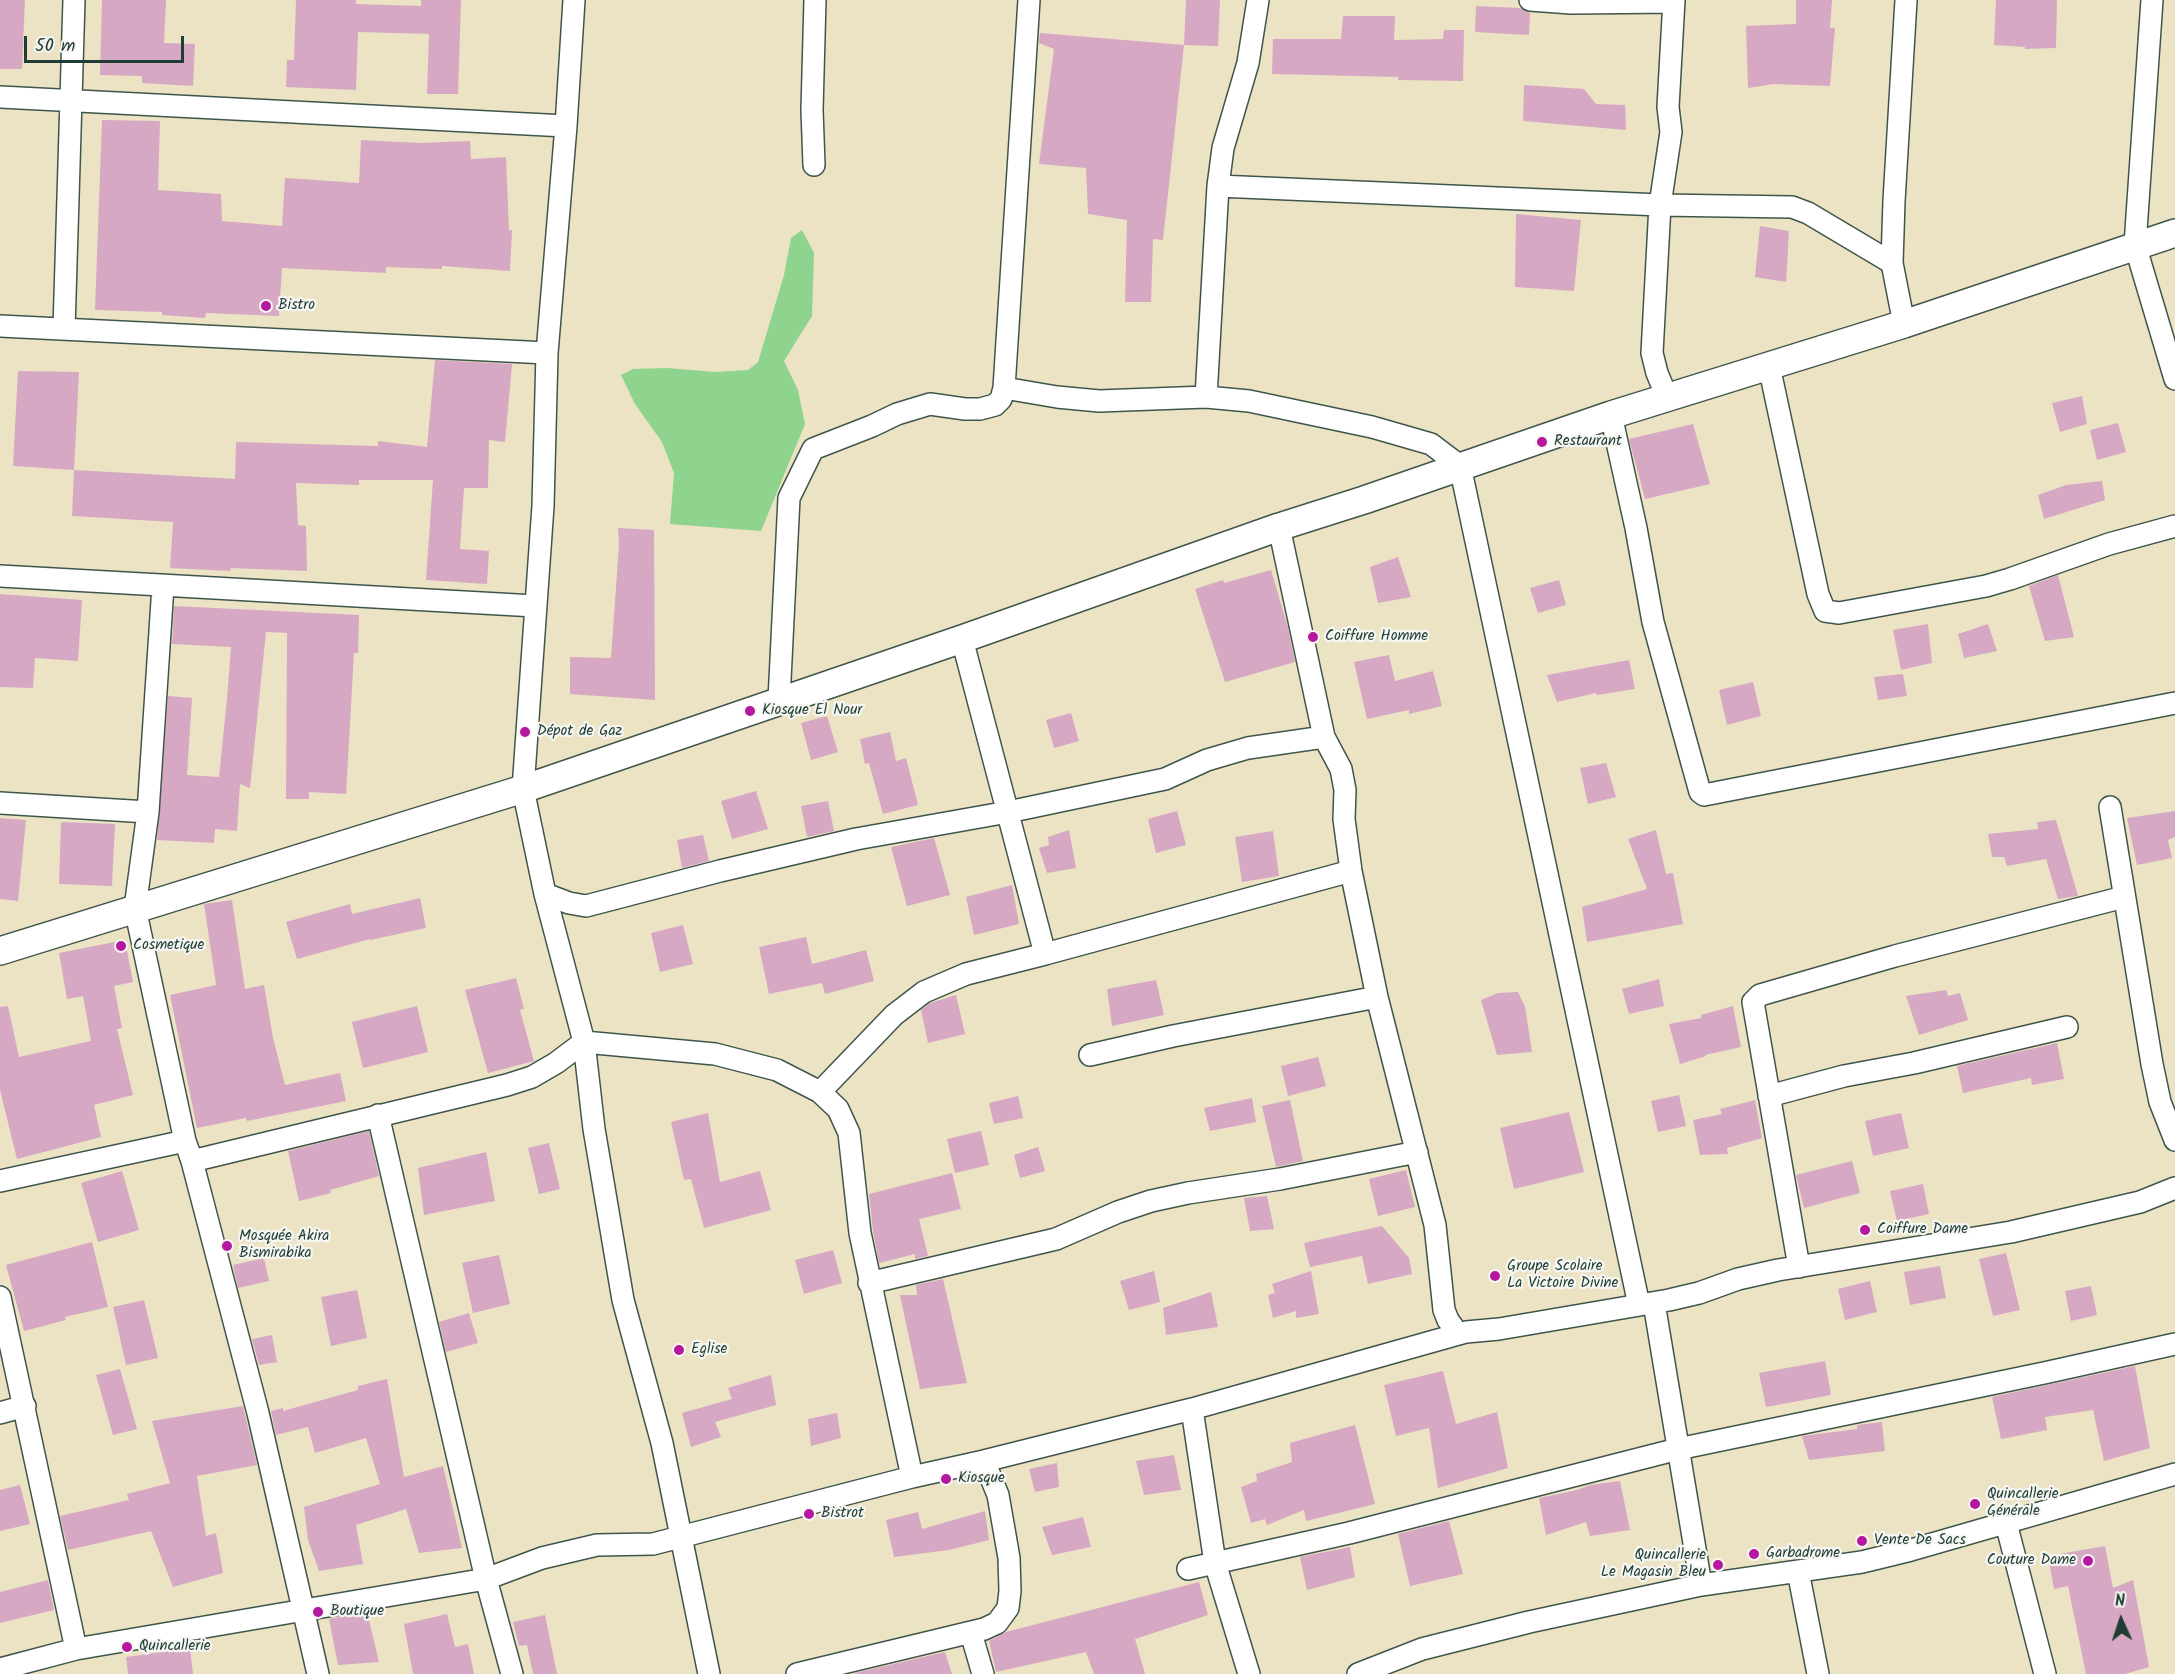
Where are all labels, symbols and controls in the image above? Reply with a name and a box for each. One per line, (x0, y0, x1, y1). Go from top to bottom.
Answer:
scale bar (27, 24, 188, 62)
text: 50 m (35, 32, 75, 61)
place label: Bistro (278, 297, 315, 315)
marker: Bistro (259, 299, 273, 313)
place label: Restaurant (1554, 433, 1622, 451)
marker: Restaurant (1535, 435, 1549, 449)
place label: Coiffure Homme (1325, 628, 1428, 646)
marker: Coiffure Homme (1306, 630, 1320, 644)
place label: Kiosque El Nour (762, 702, 862, 720)
marker: Kiosque El Nour (743, 704, 757, 718)
place label: Dépot de Gaz (537, 723, 622, 741)
marker: Dépot de Gaz (518, 725, 532, 739)
place label: Cosmetique (133, 937, 204, 955)
marker: Cosmetique (114, 939, 128, 953)
place label: Coiffure Dame (1877, 1221, 1968, 1239)
marker: Coiffure Dame (1858, 1223, 1872, 1237)
place label: Mosquée Akira Bismirabika (239, 1228, 329, 1263)
marker: Mosquée Akira Bismirabika (220, 1239, 234, 1253)
place label: Groupe Scolaire La Victoire Divine (1507, 1258, 1618, 1293)
marker: Groupe Scolaire La Victoire Divine (1488, 1269, 1502, 1283)
place label: Eglise (691, 1341, 727, 1359)
marker: Eglise (672, 1343, 686, 1357)
place label: Kiosque (958, 1470, 1005, 1488)
marker: Kiosque (939, 1472, 953, 1486)
place label: Quincallerie Générale (1987, 1486, 2058, 1521)
marker: Quincallerie Générale (1968, 1497, 1982, 1511)
place label: Bistrot (821, 1505, 864, 1523)
marker: Bistrot (802, 1507, 816, 1521)
place label: Vente De Sacs (1874, 1532, 1966, 1550)
marker: Vente De Sacs (1855, 1534, 1869, 1548)
place label: Garbadrome (1766, 1545, 1840, 1563)
place label: Quincallerie Le Magasin Bleu (1601, 1547, 1706, 1582)
marker: Garbadrome (1747, 1547, 1761, 1561)
place label: Couture Dame (1987, 1552, 2076, 1570)
marker: Couture Dame (2081, 1554, 2095, 1568)
marker: Quincallerie Le Magasin Bleu (1711, 1558, 1725, 1572)
text: N (2114, 1589, 2126, 1614)
north arrow (2091, 1590, 2151, 1650)
place label: Boutique (330, 1603, 384, 1621)
marker: Boutique (311, 1605, 325, 1619)
place label: Quincallerie (139, 1638, 210, 1656)
marker: Quincallerie (120, 1640, 134, 1654)

